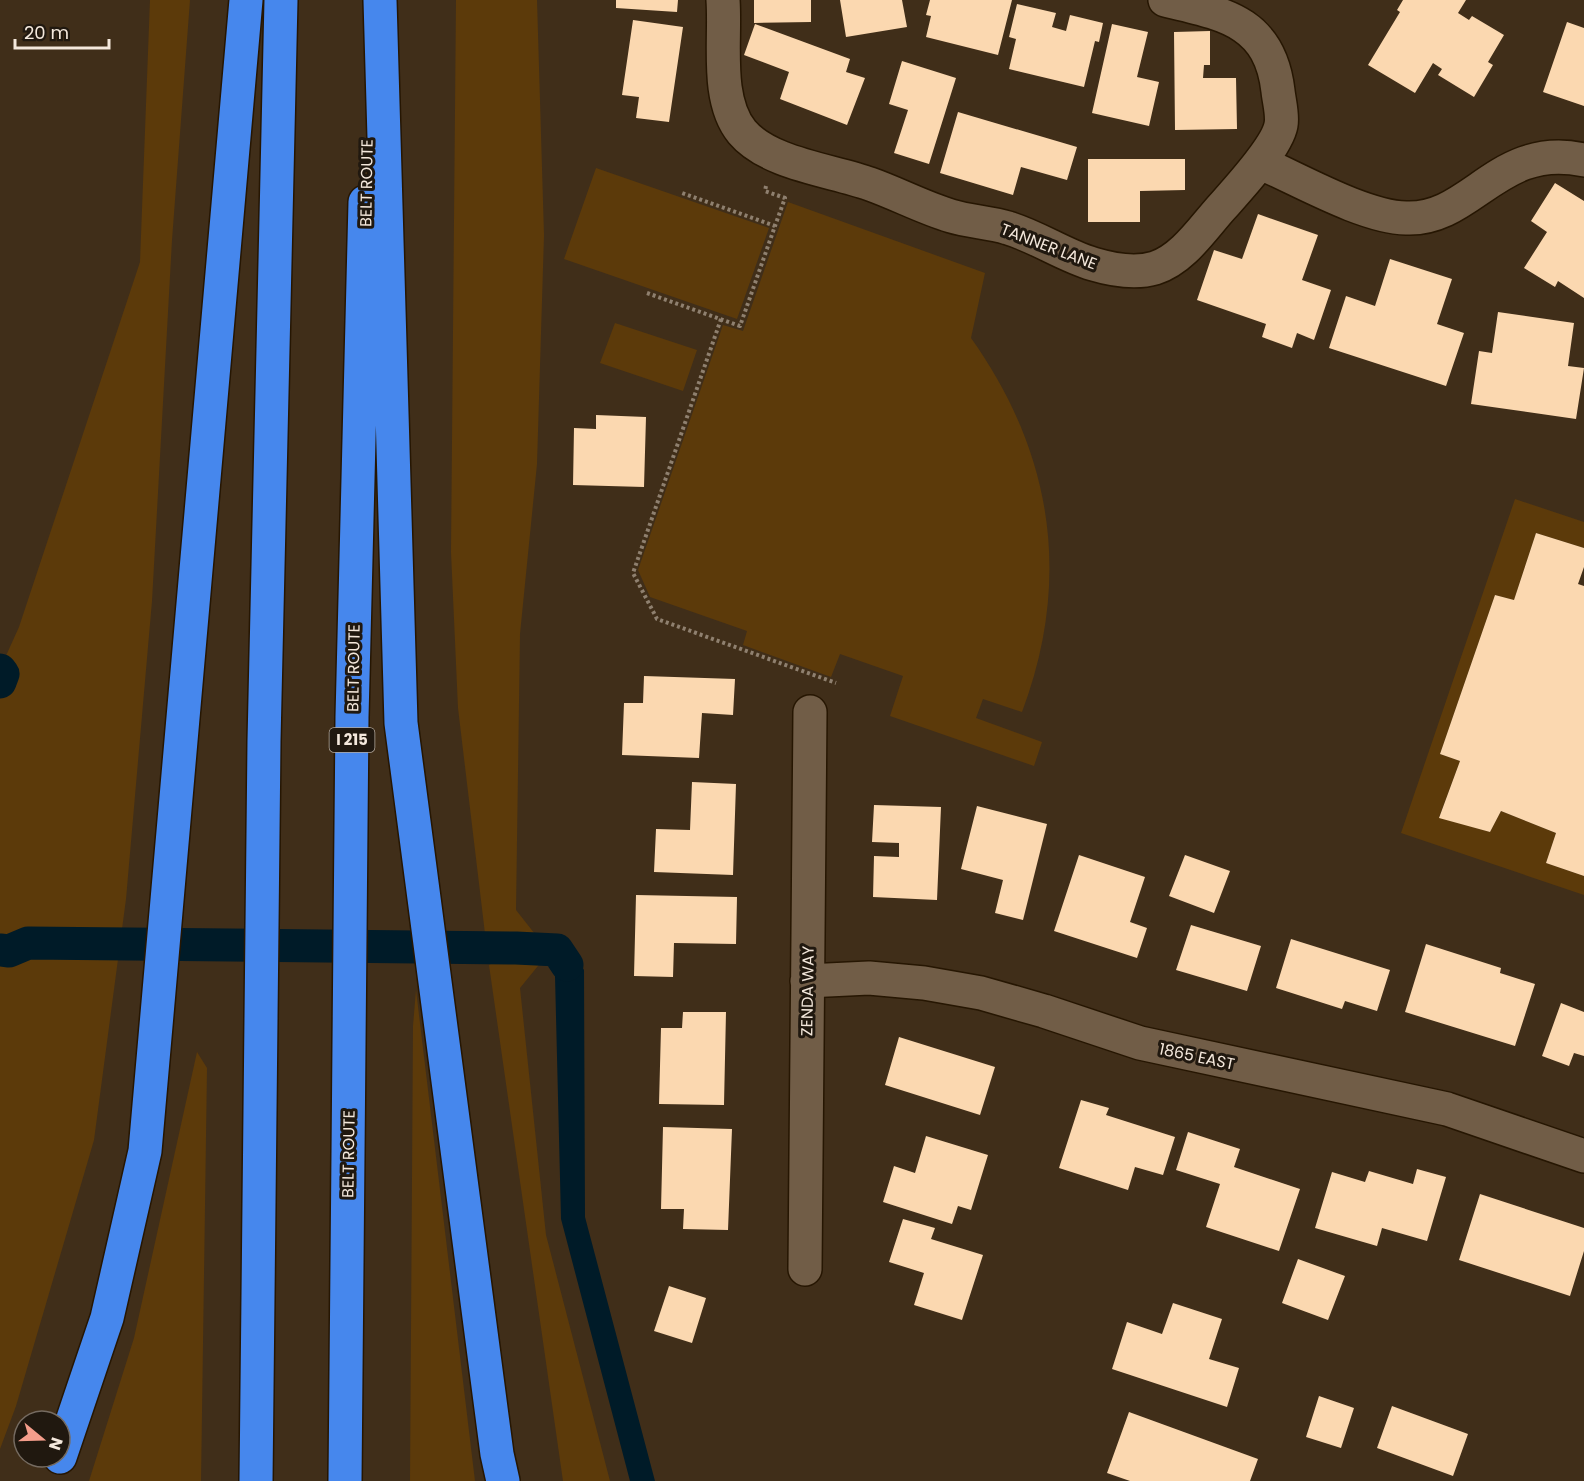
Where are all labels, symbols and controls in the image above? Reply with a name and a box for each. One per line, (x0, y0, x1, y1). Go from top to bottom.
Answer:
scale bar (15, 12, 110, 50)
text: 20 m (24, 20, 69, 45)
street label: BELT ROUTE (354, 139, 379, 227)
street label: TANNER LANE (997, 218, 1100, 275)
street label: BELT ROUTE (341, 624, 366, 712)
road number: I 215 (330, 728, 374, 752)
street label: ZENDA WAY (795, 945, 820, 1036)
street label: 1865 EAST (1157, 1037, 1237, 1076)
street label: BELT ROUTE (336, 1110, 361, 1198)
north arrow (12, 1409, 72, 1469)
text: N (43, 1434, 69, 1453)

